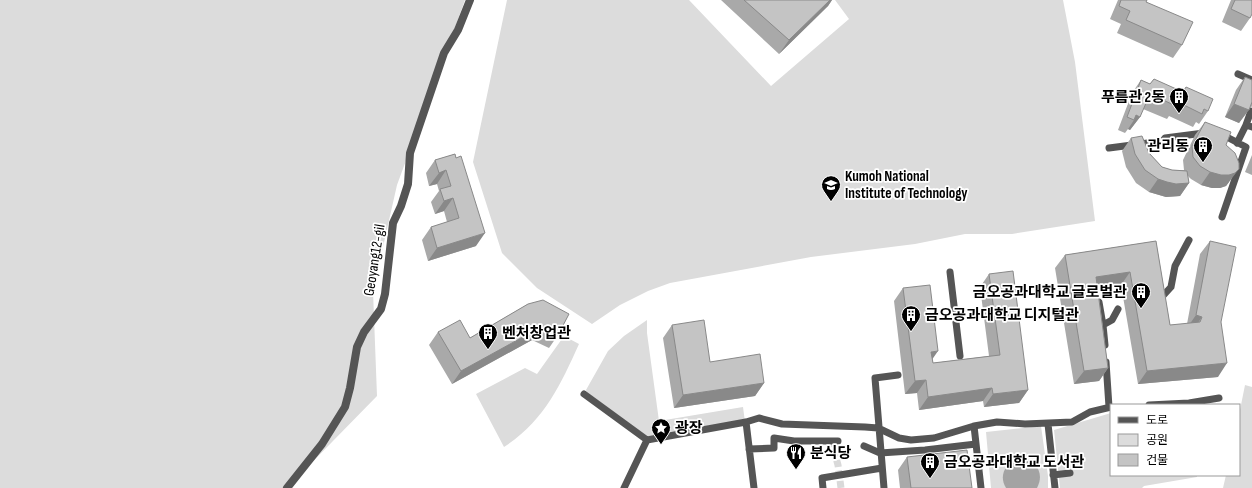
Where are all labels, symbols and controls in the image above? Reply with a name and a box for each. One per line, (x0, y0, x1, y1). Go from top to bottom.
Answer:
building icon: 푸름관 2동 (1168, 86, 1190, 114)
place label: 푸름관 2동 (1101, 88, 1165, 107)
building icon: 관리동 (1192, 135, 1214, 163)
place label: 관리동 (1148, 137, 1189, 156)
place label: Kumoh National Institute of Technology (845, 167, 968, 203)
school or university icon: Kumoh National Institute of Technology (820, 174, 842, 202)
street label: Geoyang12-gil (359, 223, 390, 297)
building icon: 금오공과대학교 글로벌관 (1130, 281, 1152, 309)
place label: 금오공과대학교 글로벌관 (973, 283, 1127, 302)
building icon: 금오공과대학교 디지털관 (900, 304, 922, 332)
place label: 금오공과대학교 디지털관 (925, 306, 1079, 325)
building icon: 벤처창업관 (477, 322, 499, 350)
place label: 벤처창업관 (502, 324, 571, 343)
legend (1110, 404, 1240, 476)
text: 도로 (1146, 413, 1168, 428)
place icon: 광장 (650, 417, 672, 445)
place label: 광장 (675, 419, 703, 438)
text: 공원 (1146, 433, 1168, 448)
restaurant icon: 분식당 (785, 442, 807, 470)
place label: 분식당 (810, 444, 852, 463)
building icon: 금오공과대학교 도서관 (919, 451, 941, 479)
place label: 금오공과대학교 도서관 (944, 453, 1085, 472)
text: 건물 (1146, 453, 1168, 468)

